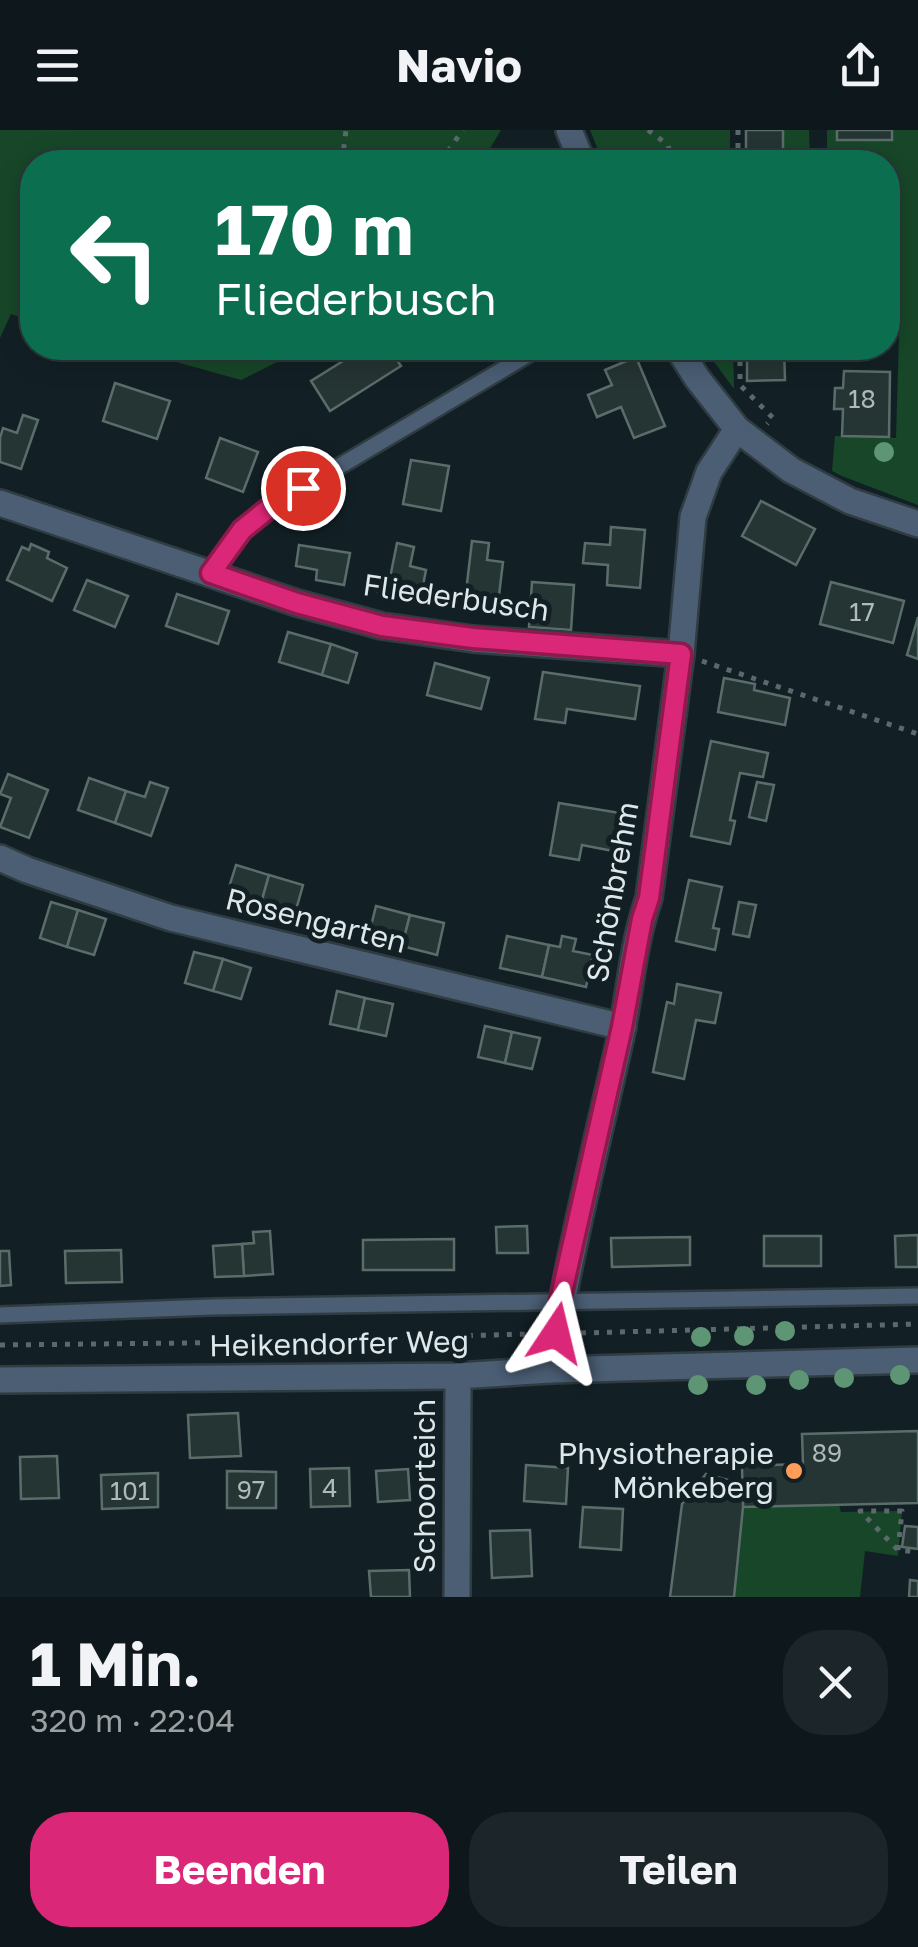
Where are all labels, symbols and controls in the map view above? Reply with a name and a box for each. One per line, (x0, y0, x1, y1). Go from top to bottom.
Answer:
icon: menu (30, 38, 85, 93)
text: Navio (396, 38, 522, 92)
icon: share (833, 38, 888, 93)
text: 170 m (215, 186, 413, 270)
icon: left (50, 190, 180, 320)
text: Fliederbusch (215, 271, 497, 325)
house number: 18 (848, 383, 876, 414)
pin (261, 446, 346, 531)
icon: arrive (276, 461, 331, 516)
street label: Fliederbusch (361, 566, 552, 628)
house number: 17 (849, 596, 875, 627)
street label: Schönbrehm (578, 799, 646, 985)
street label: Rosengarten (222, 880, 411, 960)
position arrow (504, 1281, 608, 1385)
street label: Heikendorfer Weg (209, 1323, 469, 1363)
street label: Schoorteich (406, 1399, 442, 1573)
place label: Physiotherapie Mönkeberg (558, 1435, 774, 1505)
house number: 89 (812, 1437, 842, 1468)
marker: Physiotherapie Mönkeberg (783, 1460, 805, 1482)
house number: 4 (322, 1472, 338, 1503)
house number: 97 (237, 1474, 265, 1505)
house number: 101 (110, 1475, 150, 1506)
text: 1 Min. (30, 1627, 201, 1699)
button: close (783, 1630, 888, 1735)
text: 320 m · 22:04 (30, 1701, 235, 1739)
button: Beenden (30, 1812, 449, 1927)
button: Teilen (469, 1812, 888, 1927)

